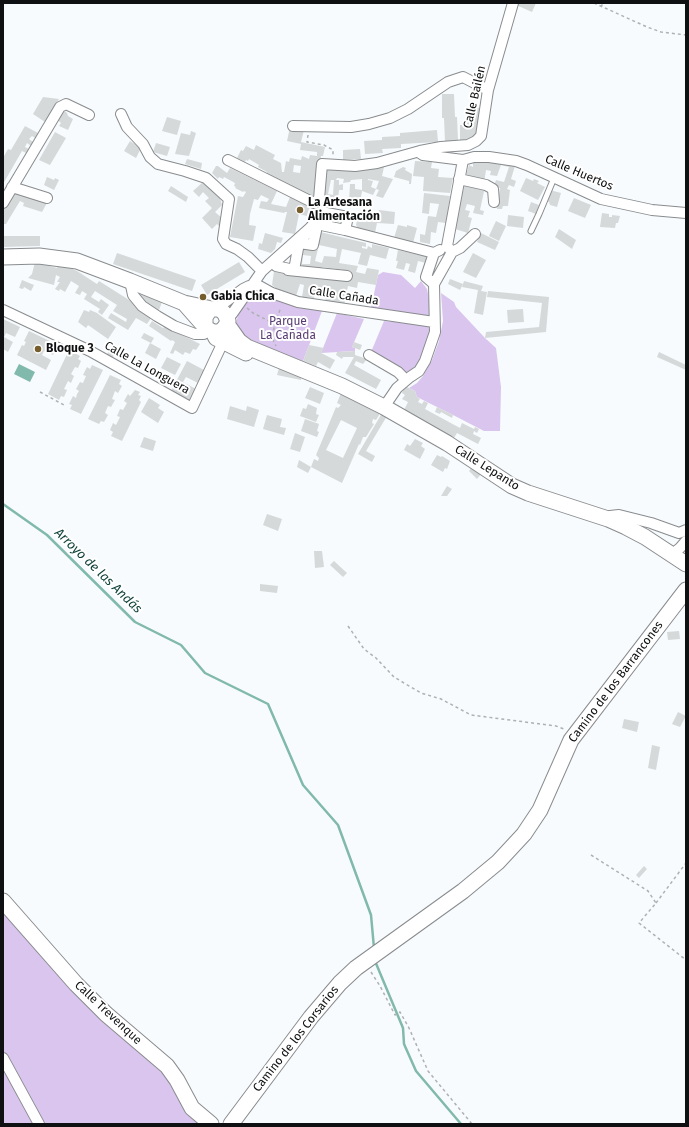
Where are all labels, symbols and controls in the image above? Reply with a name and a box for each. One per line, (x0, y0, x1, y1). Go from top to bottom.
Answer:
street label: Calle Bailén (461, 64, 489, 130)
street label: Calle Huertos (543, 152, 615, 194)
place label: La Artesana Alimentación (308, 196, 380, 224)
marker: La Artesana Alimentación (295, 205, 305, 215)
street label: Calle Cañada (308, 283, 380, 309)
place label: Gabia Chica (211, 290, 275, 304)
marker: Gabia Chica (198, 292, 208, 302)
park label: Parque La Cañada (260, 315, 316, 343)
street label: Calle La Longuera (102, 339, 192, 397)
place label: Bloque 3 (46, 342, 94, 356)
marker: Bloque 3 (33, 344, 43, 354)
street label: Calle Lepanto (452, 442, 522, 494)
water label: Arroyo de las Andás (51, 525, 145, 617)
street label: Camino de los Barrancones (566, 619, 666, 745)
street label: Calle Trevenque (71, 978, 145, 1048)
street label: Camino de los Corsarios (250, 983, 342, 1095)

